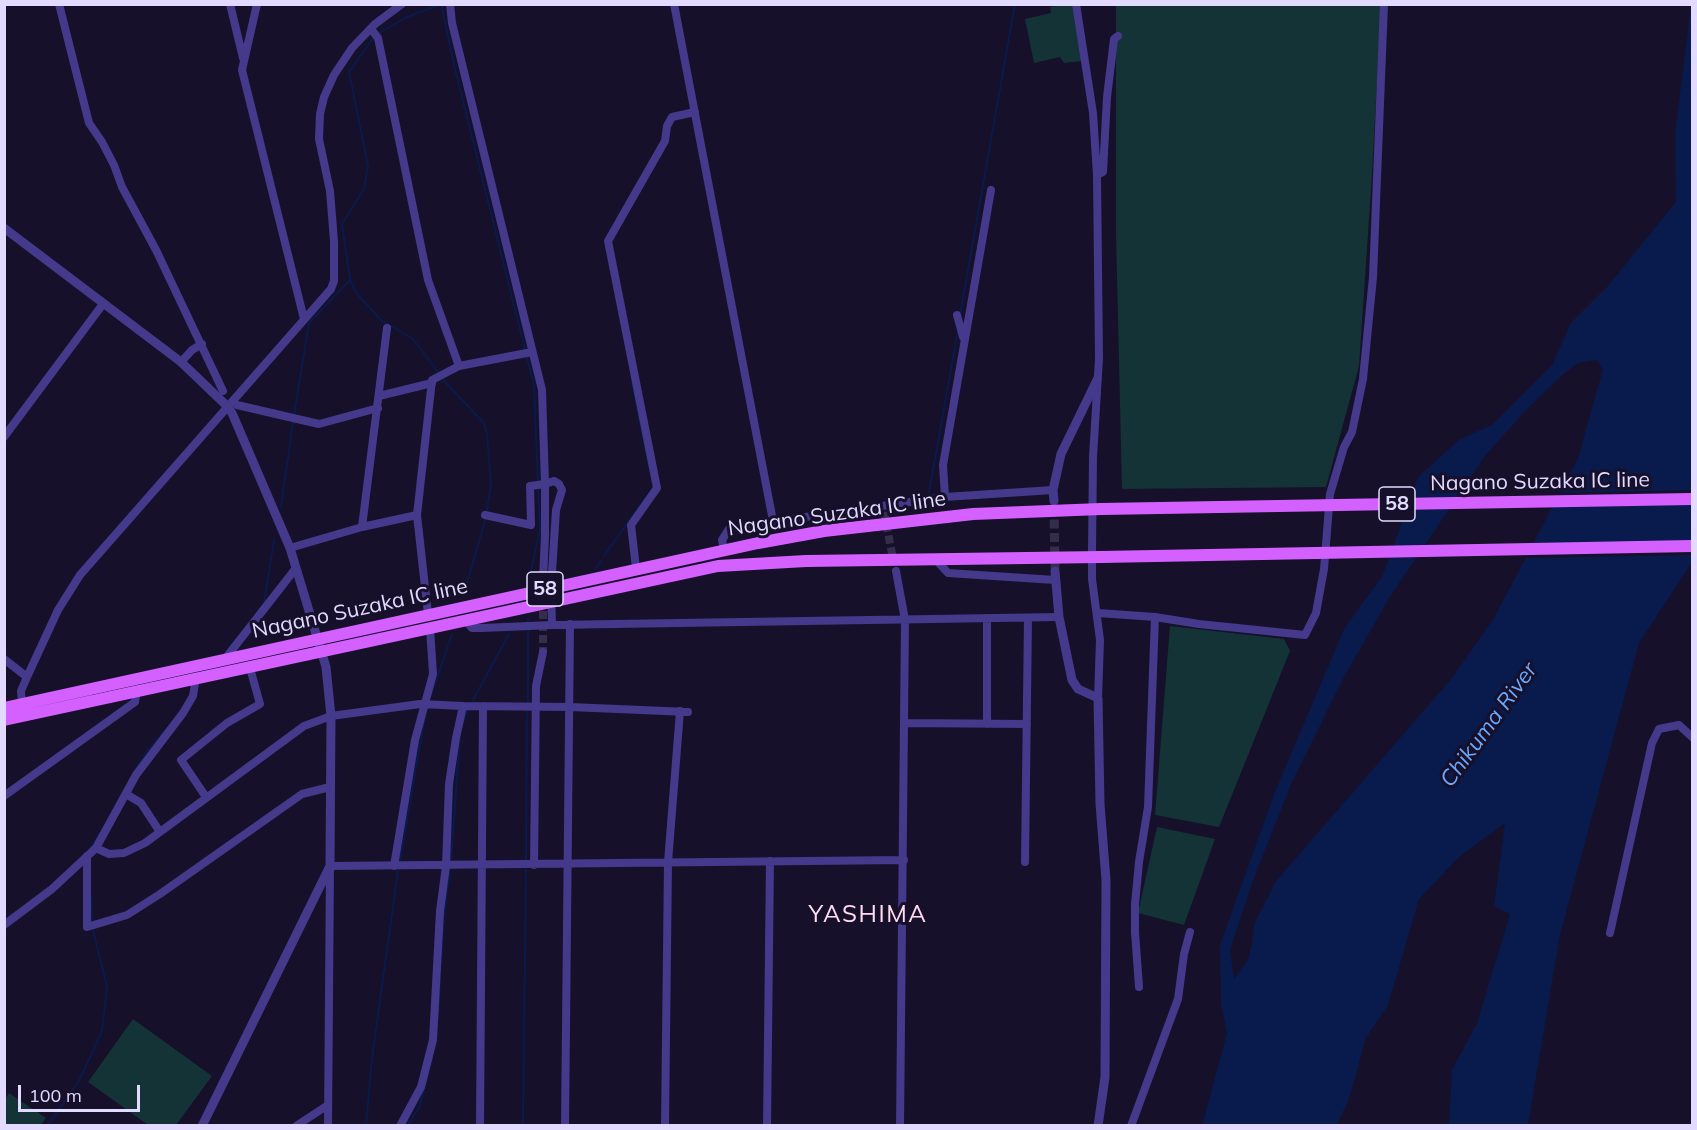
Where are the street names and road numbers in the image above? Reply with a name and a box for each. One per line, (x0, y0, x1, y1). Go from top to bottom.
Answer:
street label: Nagano Suzaka IC line (1430, 467, 1650, 497)
street label: Nagano Suzaka IC line (726, 486, 948, 542)
road number: 58 (1379, 487, 1415, 521)
road number: 58 (527, 572, 563, 606)
street label: Nagano Suzaka IC line (250, 574, 470, 644)

